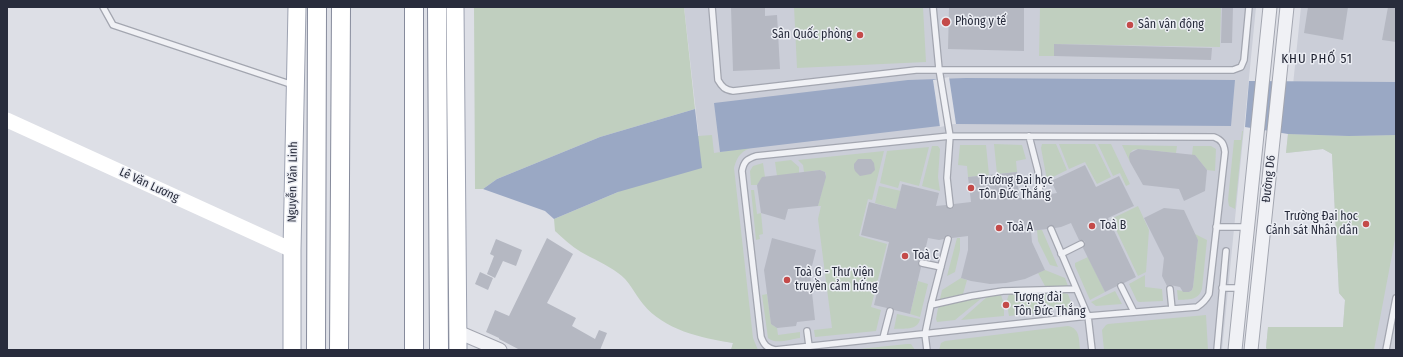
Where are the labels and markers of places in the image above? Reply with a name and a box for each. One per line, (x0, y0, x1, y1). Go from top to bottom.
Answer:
place label: Phòng y tế (955, 15, 1006, 29)
marker: Phòng y tế (940, 16, 952, 28)
place label: Sân vận động (1138, 18, 1204, 32)
marker: Sân vận động (1125, 20, 1135, 30)
place label: Sân Quốc phòng (772, 28, 852, 42)
marker: Sân Quốc phòng (855, 30, 865, 40)
place label: Trường Đại học Tôn Đức Thắng (979, 174, 1053, 202)
marker: Trường Đại học Tôn Đức Thắng (966, 183, 976, 193)
place label: Trường Đại học Cảnh sát Nhân dân (1266, 210, 1358, 238)
place label: Toà B (1100, 219, 1126, 233)
marker: Trường Đại học Cảnh sát Nhân dân (1361, 219, 1371, 229)
place label: Toà A (1007, 221, 1033, 235)
marker: Toà B (1087, 221, 1097, 231)
marker: Toà A (994, 223, 1004, 233)
place label: Toà C (913, 249, 939, 263)
marker: Toà C (900, 251, 910, 261)
place label: Toà G - Thư viện truyền cảm hứng (795, 266, 878, 294)
marker: Toà G - Thư viện truyền cảm hứng (782, 275, 792, 285)
place label: Tượng đài Tôn Đức Thắng (1014, 291, 1086, 319)
marker: Tượng đài Tôn Đức Thắng (1001, 300, 1011, 310)

